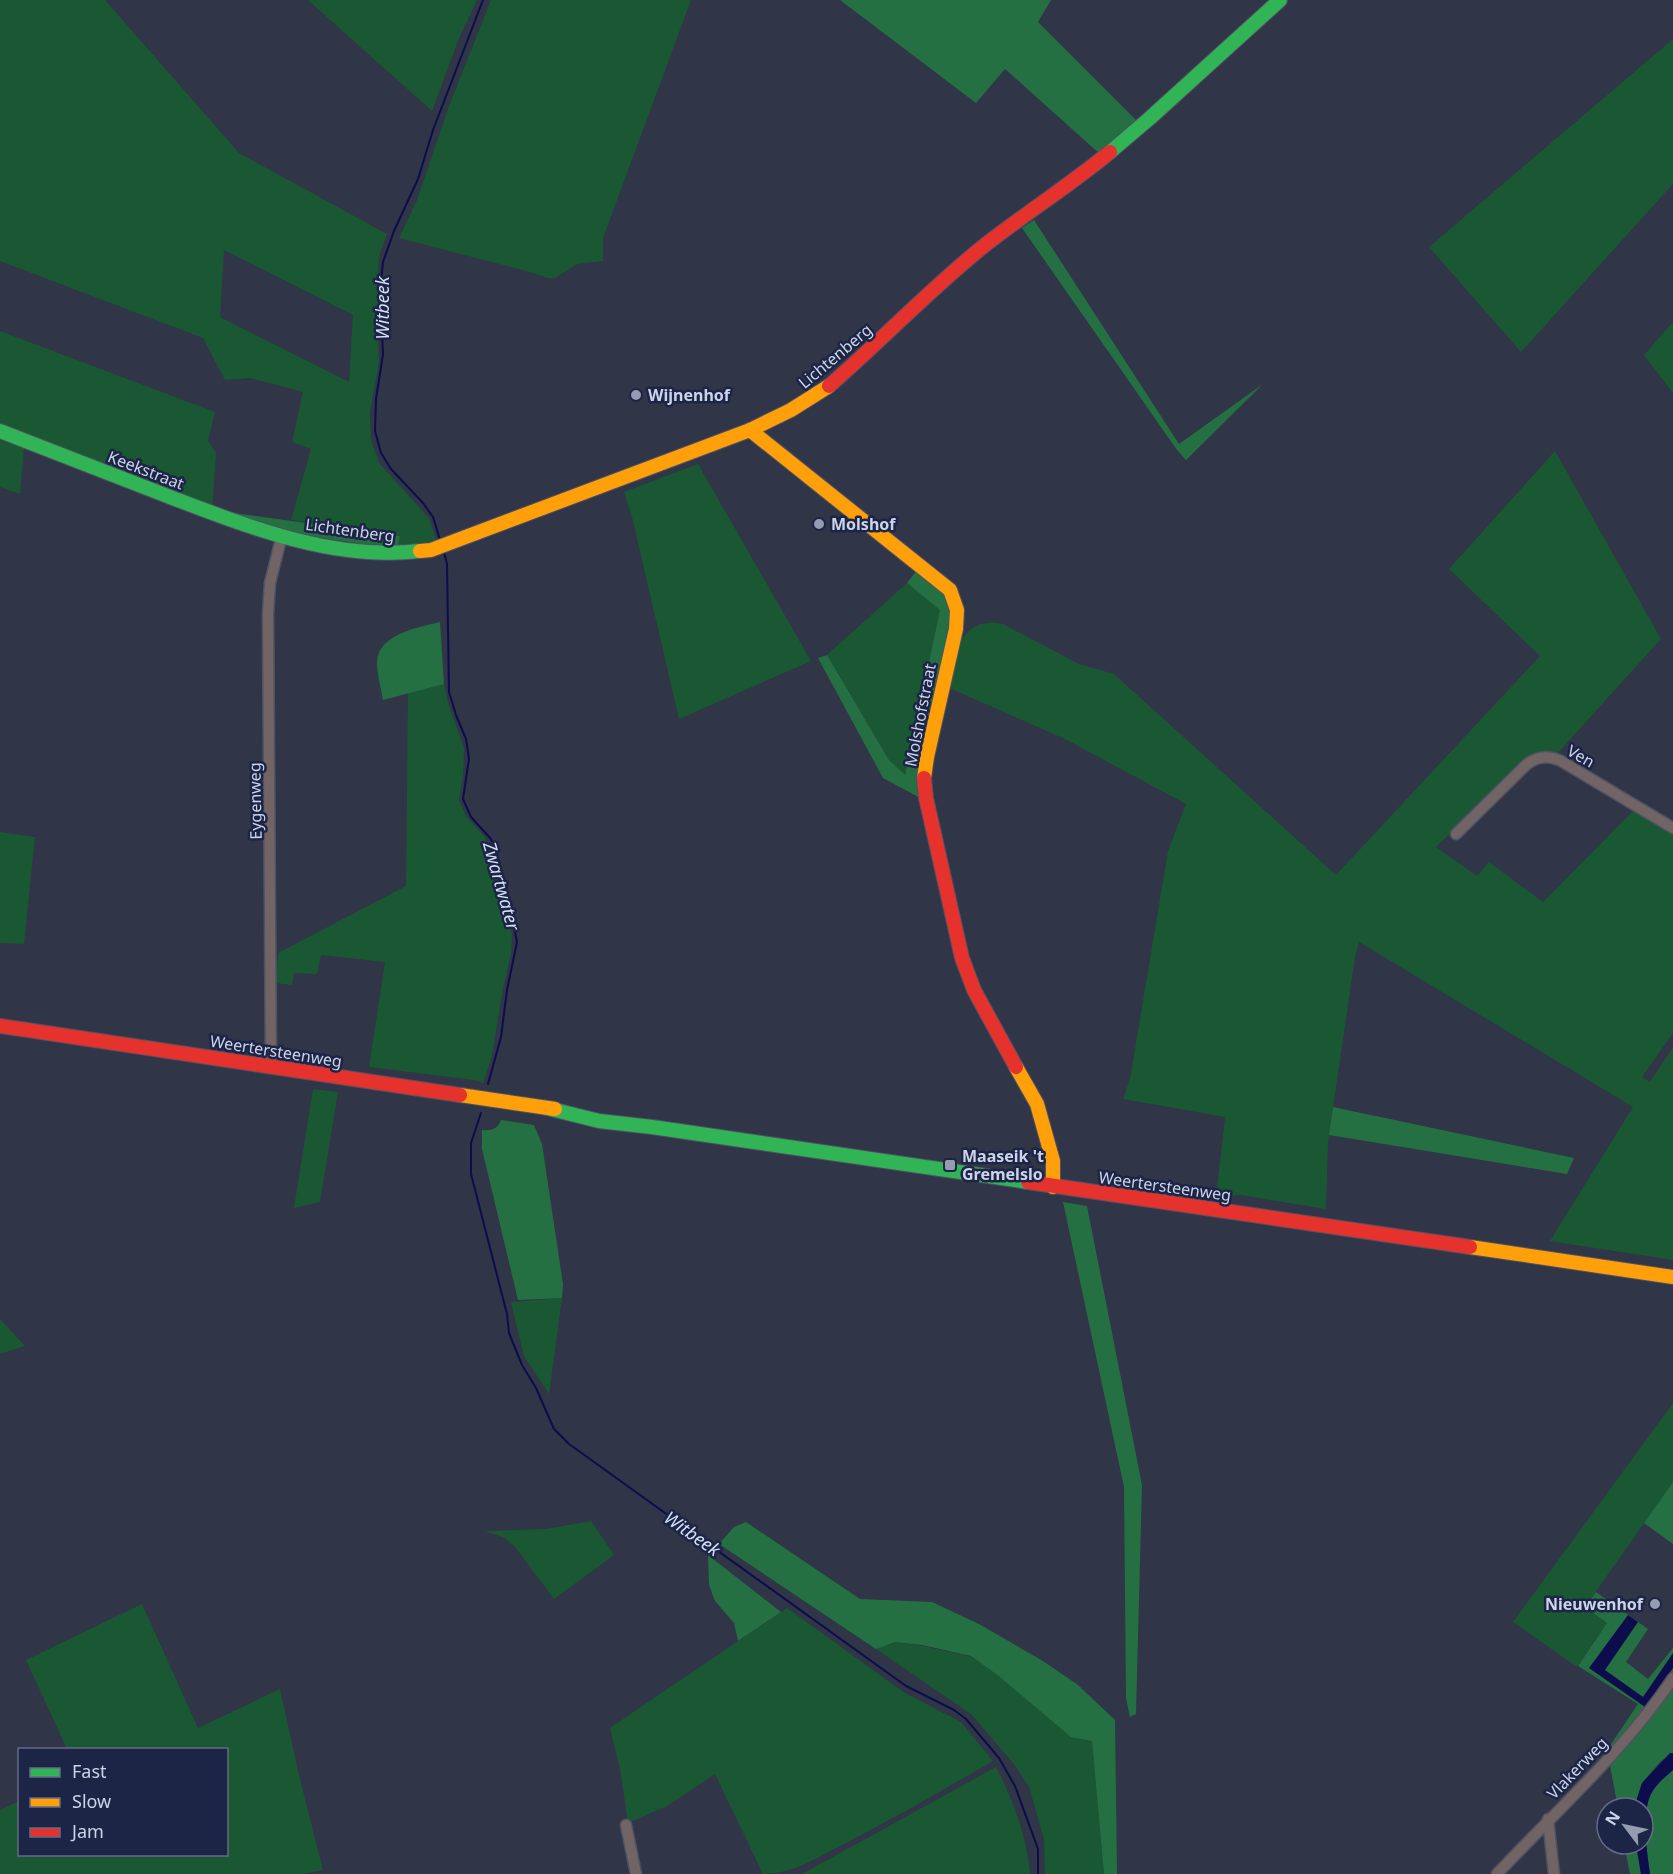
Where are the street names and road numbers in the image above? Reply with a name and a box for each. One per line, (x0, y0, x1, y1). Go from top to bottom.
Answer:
street label: Lichtenberg (793, 319, 877, 393)
street label: Keekstraat (105, 445, 187, 495)
street label: Lichtenberg (304, 513, 396, 547)
street label: Molshofstraat (899, 661, 941, 768)
street label: Ven (1563, 739, 1599, 773)
street label: Eygenweg (243, 762, 267, 840)
street label: Weertersteenweg (208, 1030, 344, 1072)
street label: Weertersteenweg (1097, 1166, 1233, 1206)
street label: Vlakerweg (1542, 1732, 1612, 1804)

